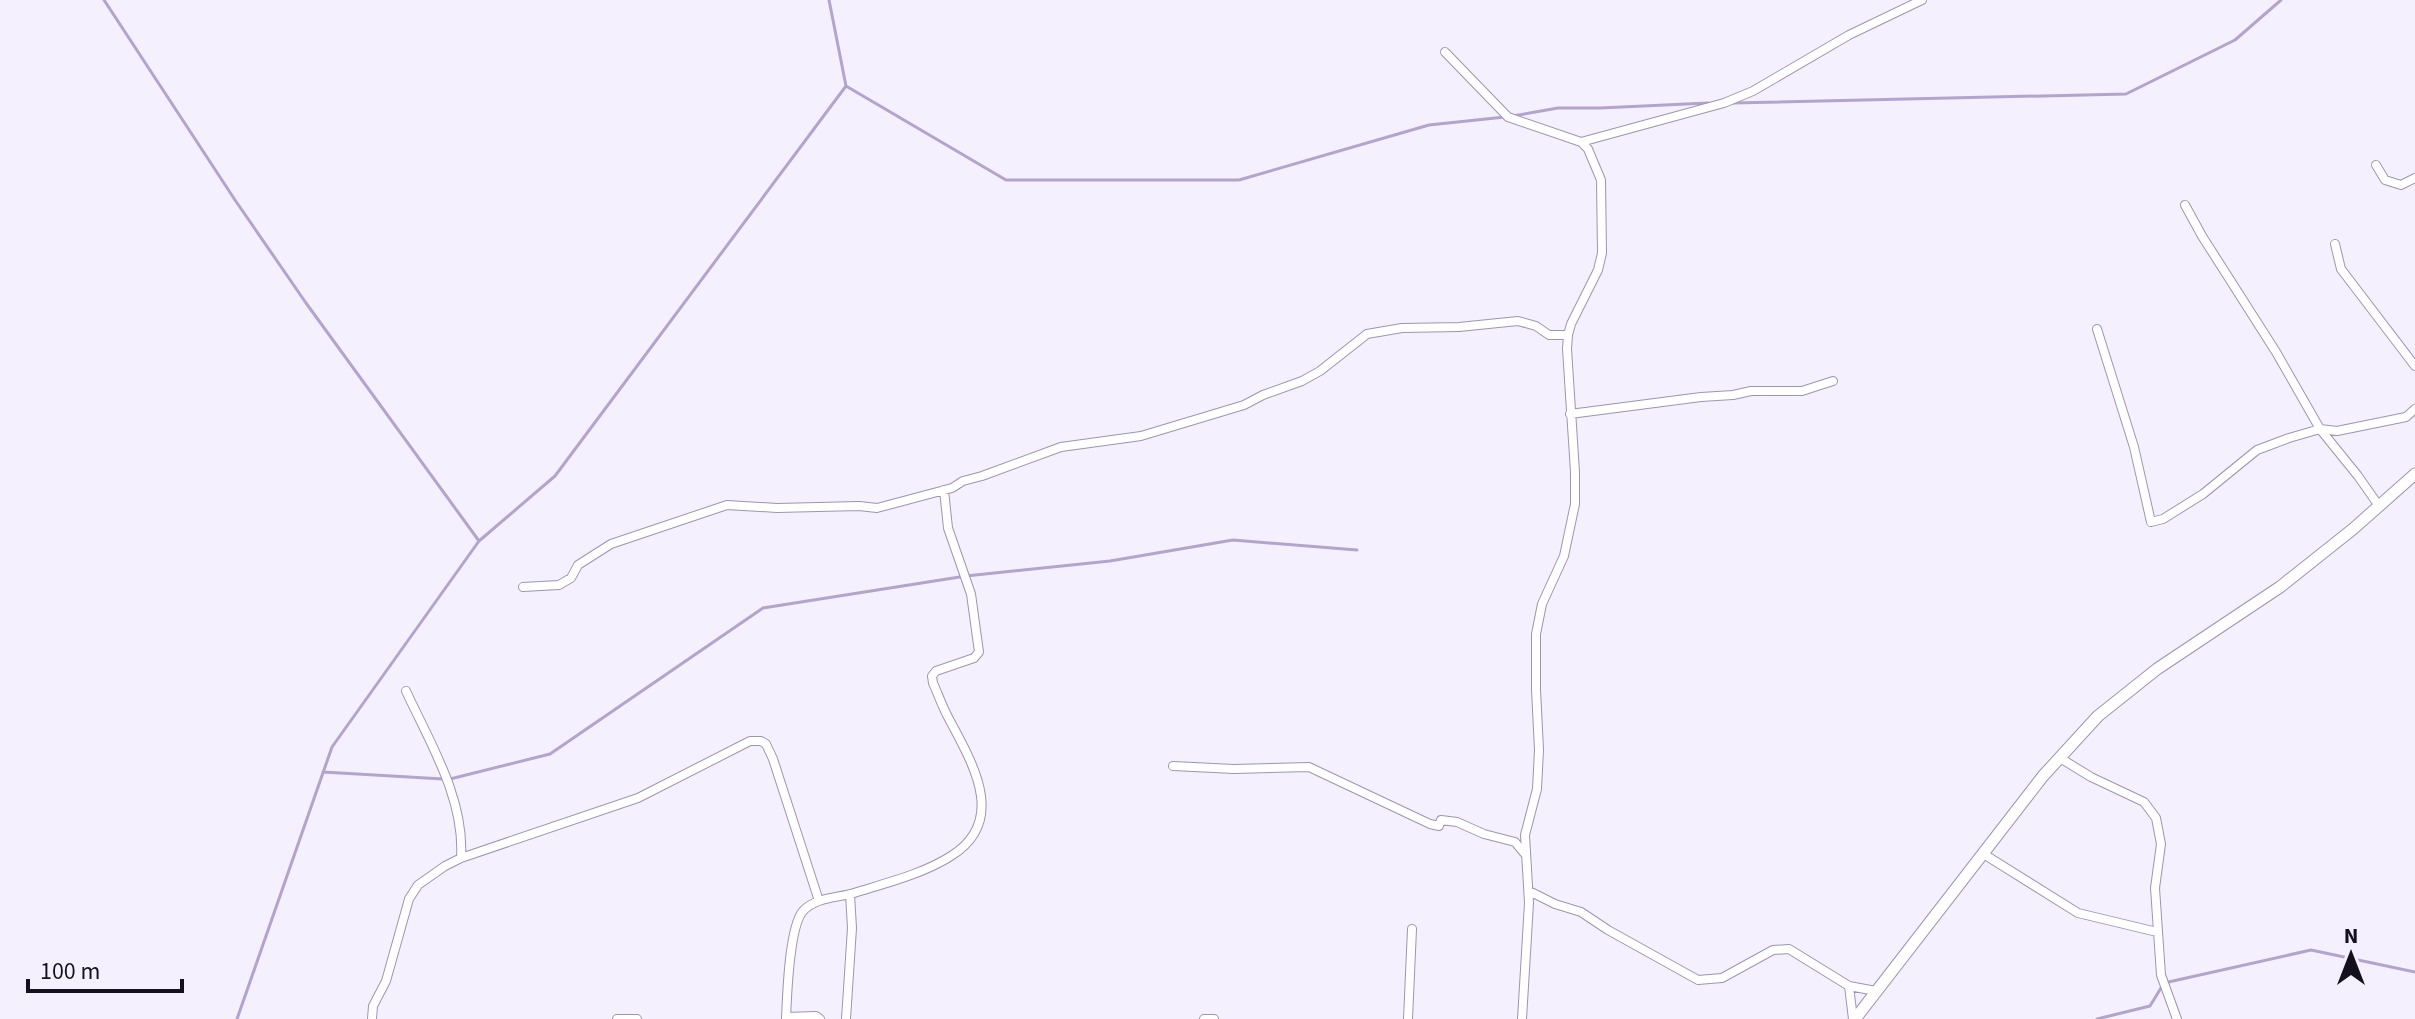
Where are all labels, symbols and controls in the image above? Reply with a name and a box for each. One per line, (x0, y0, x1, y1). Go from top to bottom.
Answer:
north arrow (2311, 915, 2391, 995)
text: N (2344, 920, 2358, 952)
scale bar (28, 943, 182, 993)
text: 100 m (40, 954, 100, 989)

